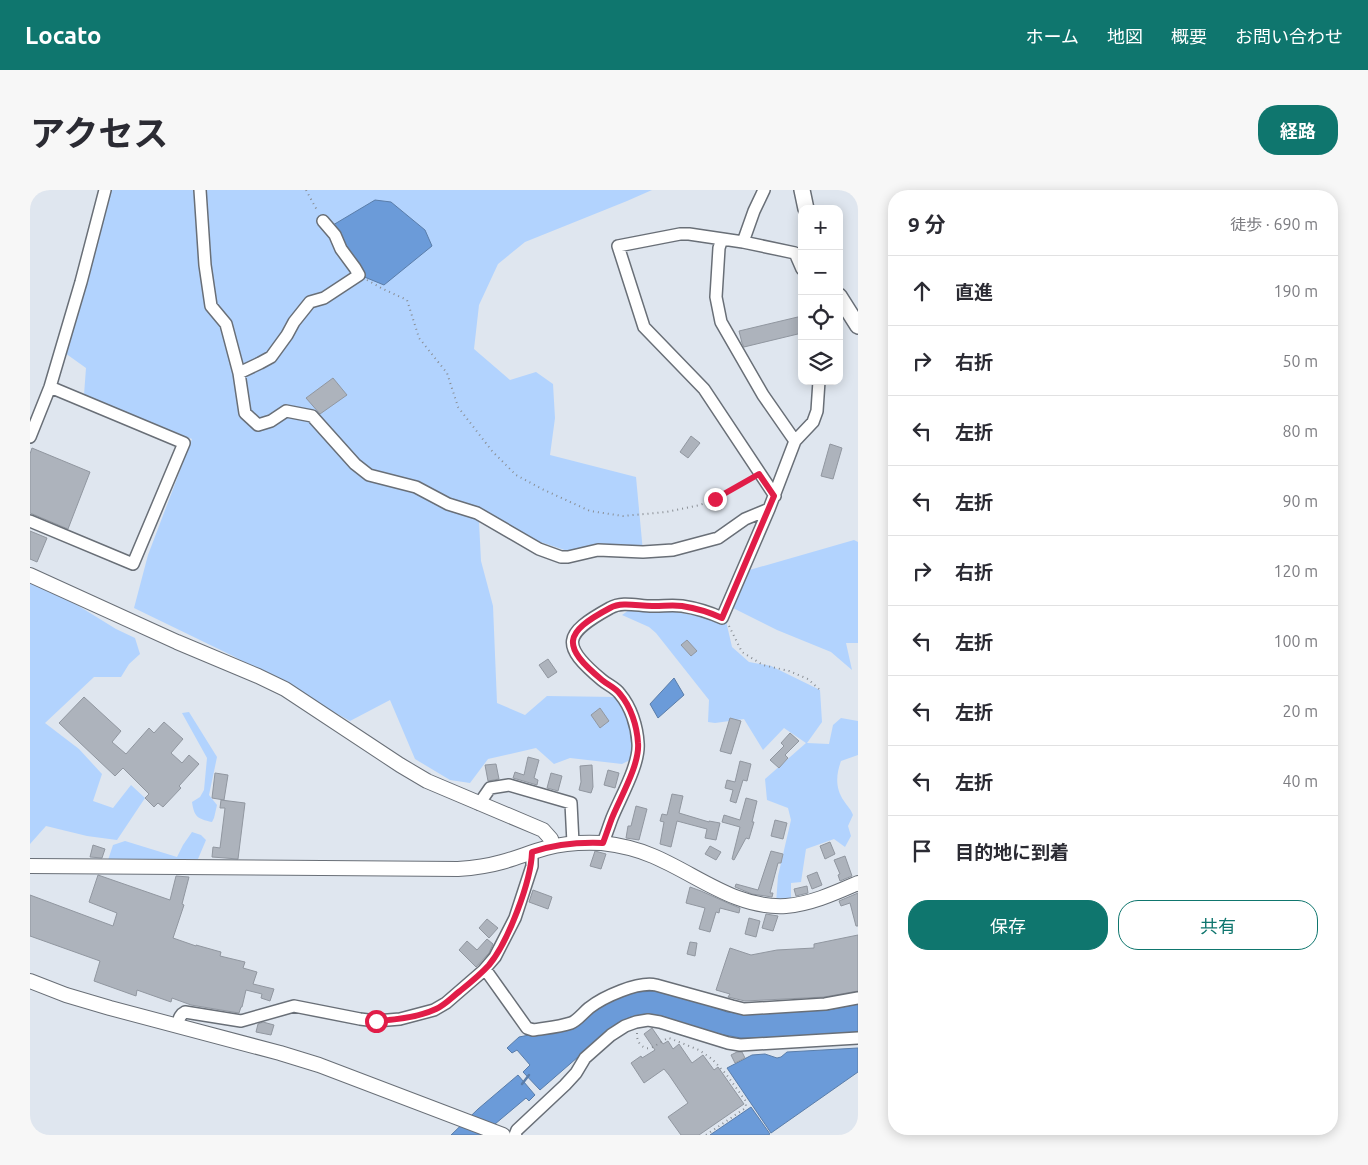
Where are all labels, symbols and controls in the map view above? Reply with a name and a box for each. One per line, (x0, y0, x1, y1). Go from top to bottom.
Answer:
text: Locato (25, 22, 101, 49)
text: ホーム (1026, 26, 1079, 46)
text: 地図 (1107, 26, 1143, 46)
text: 概要 (1171, 26, 1207, 46)
text: お問い合わせ (1235, 26, 1343, 46)
button: 経路 (1258, 105, 1338, 155)
text: アクセス (30, 113, 168, 153)
map controls (798, 205, 843, 385)
button: + (798, 205, 843, 250)
text: 9 分 (908, 212, 946, 236)
text: 徒歩 · 690 m (1230, 215, 1318, 233)
button: − (798, 250, 843, 295)
icon: ahead (908, 277, 936, 305)
text: 直進 (955, 281, 993, 303)
text: 190 m (1273, 282, 1318, 300)
button: locate (798, 295, 843, 340)
button: layers (798, 340, 843, 385)
icon: right (908, 347, 936, 375)
text: 右折 (955, 351, 993, 373)
text: 50 m (1282, 352, 1318, 370)
icon: left (908, 417, 936, 445)
text: 左折 (955, 421, 993, 443)
text: 80 m (1282, 422, 1318, 440)
icon: left (908, 487, 936, 515)
route end (704, 488, 727, 511)
text: 左折 (955, 491, 993, 513)
text: 90 m (1282, 492, 1318, 510)
icon: right (908, 557, 936, 585)
text: 右折 (955, 561, 993, 583)
text: 120 m (1273, 562, 1318, 580)
icon: left (908, 627, 936, 655)
text: 左折 (955, 631, 993, 653)
text: 100 m (1273, 632, 1318, 650)
icon: left (908, 697, 936, 725)
text: 左折 (955, 701, 993, 723)
text: 20 m (1282, 702, 1318, 720)
icon: left (908, 767, 936, 795)
text: 左折 (955, 771, 993, 793)
text: 40 m (1282, 772, 1318, 790)
icon: arrive (908, 837, 936, 865)
text: 目的地に到着 (955, 841, 1069, 863)
button: 保存 (908, 900, 1108, 950)
button: 共有 (1118, 900, 1318, 950)
route start (365, 1010, 388, 1033)

